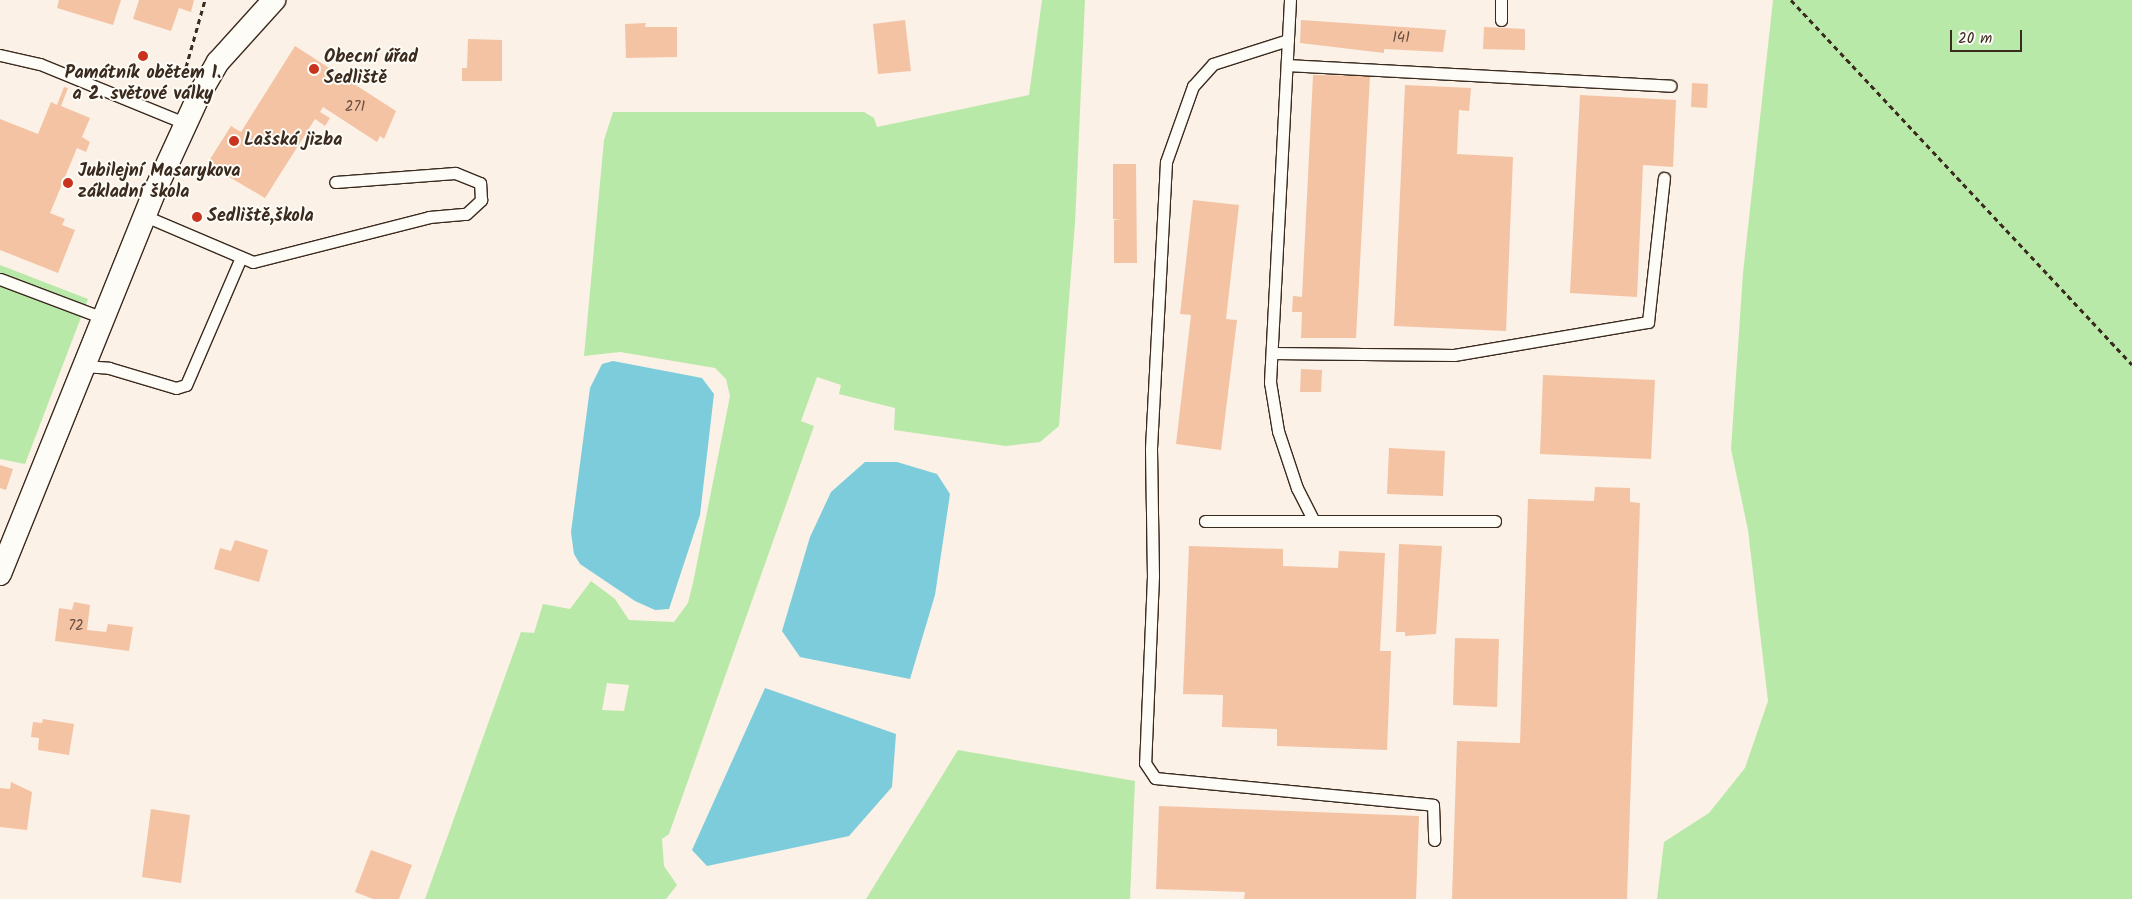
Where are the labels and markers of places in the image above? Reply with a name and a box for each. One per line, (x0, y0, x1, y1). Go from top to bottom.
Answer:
place label: Obecní úřad Sedliště (324, 48, 418, 90)
marker: Památník obětem 1. a 2. světové války (137, 50, 149, 62)
marker: Obecní úřad Sedliště (308, 63, 320, 75)
place label: Památník obětem 1. a 2. světové války (65, 64, 221, 106)
place label: Lašská jizba (244, 130, 342, 152)
marker: Lašská jizba (228, 135, 240, 147)
place label: Jubilejní Masarykova základní škola (78, 162, 240, 204)
marker: Jubilejní Masarykova základní škola (62, 177, 74, 189)
place label: Sedliště,škola (207, 206, 314, 228)
marker: Sedliště,škola (191, 211, 203, 223)

